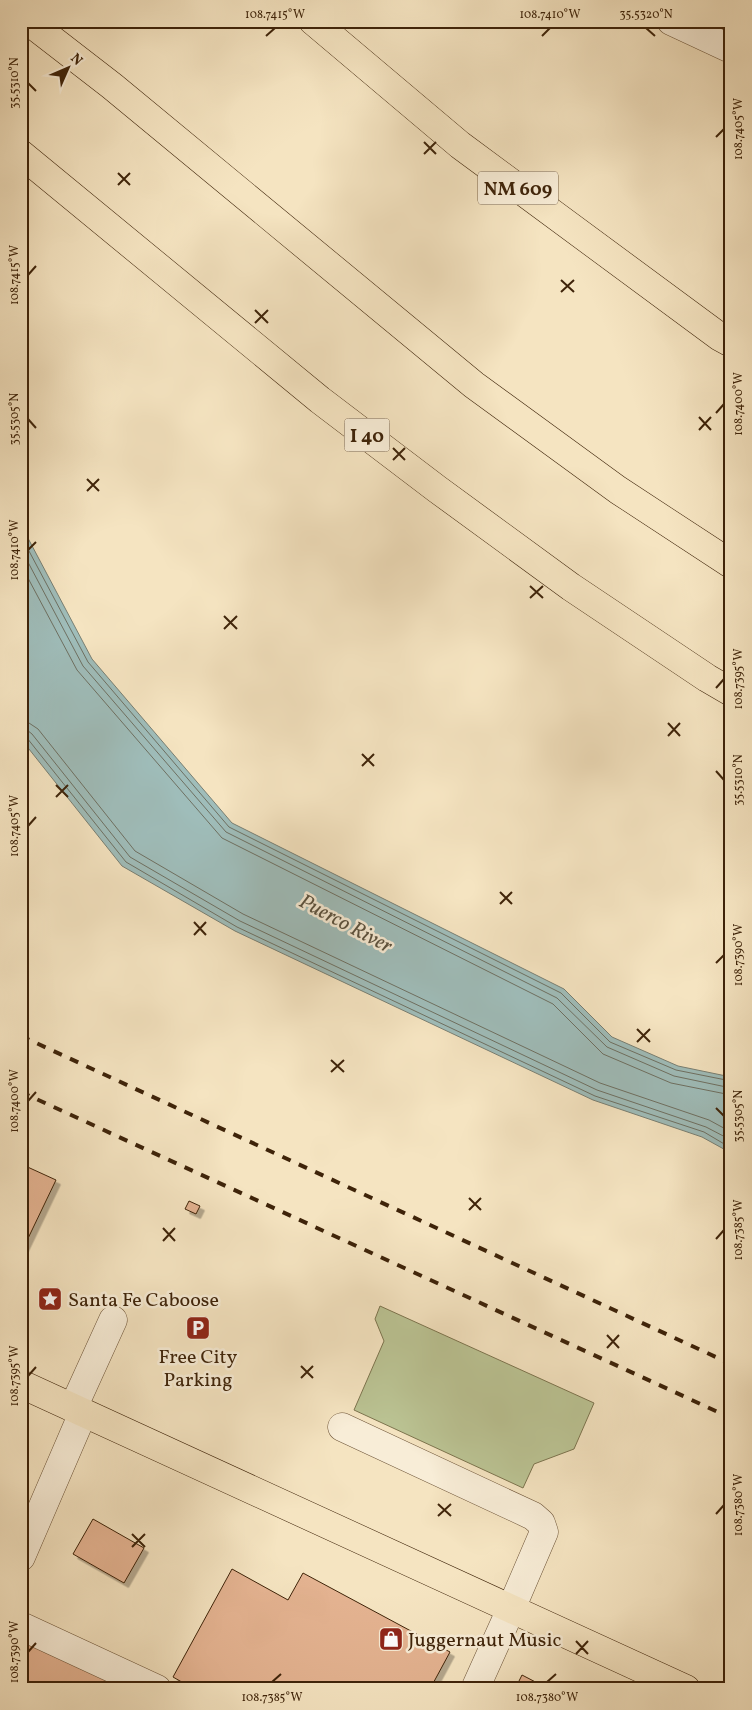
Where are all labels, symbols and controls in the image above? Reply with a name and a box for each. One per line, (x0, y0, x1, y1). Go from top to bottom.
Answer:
text: 108.7415°W (245, 7, 305, 23)
text: 108.7410°W (519, 7, 581, 23)
text: 35.5320°N (619, 7, 673, 23)
north arrow (42, 42, 92, 92)
text: N (66, 50, 86, 70)
text: 35.5310°N (7, 57, 23, 109)
text: 108.7405°W (731, 98, 747, 160)
road number: NM 609 (478, 172, 558, 204)
text: 108.7415°W (7, 245, 23, 305)
text: 108.7400°W (731, 372, 747, 436)
text: 35.5305°N (7, 393, 23, 445)
road number: I 40 (344, 418, 390, 452)
text: 108.7410°W (7, 519, 23, 581)
text: 108.7395°W (731, 649, 747, 709)
text: 35.5310°N (731, 754, 747, 806)
text: 108.7405°W (7, 795, 23, 857)
water label: Puerco River (293, 888, 397, 961)
text: 108.7390°W (731, 924, 747, 986)
text: 108.7400°W (7, 1069, 23, 1133)
text: 35.5305°N (731, 1090, 747, 1142)
text: 108.7385°W (731, 1199, 747, 1261)
place icon: Santa Fe Caboose (37, 1286, 63, 1312)
place label: Santa Fe Caboose (68, 1287, 219, 1315)
parking icon: Free City Parking (185, 1315, 211, 1341)
place label: Free City Parking (159, 1344, 238, 1395)
text: 108.7395°W (7, 1346, 23, 1406)
text: 108.7380°W (731, 1474, 747, 1536)
text: 108.7390°W (7, 1621, 23, 1683)
shop icon: Juggernaut Music (378, 1626, 404, 1652)
place label: Juggernaut Music (408, 1627, 561, 1655)
text: 108.7385°W (241, 1690, 303, 1706)
text: 108.7380°W (516, 1690, 578, 1706)

